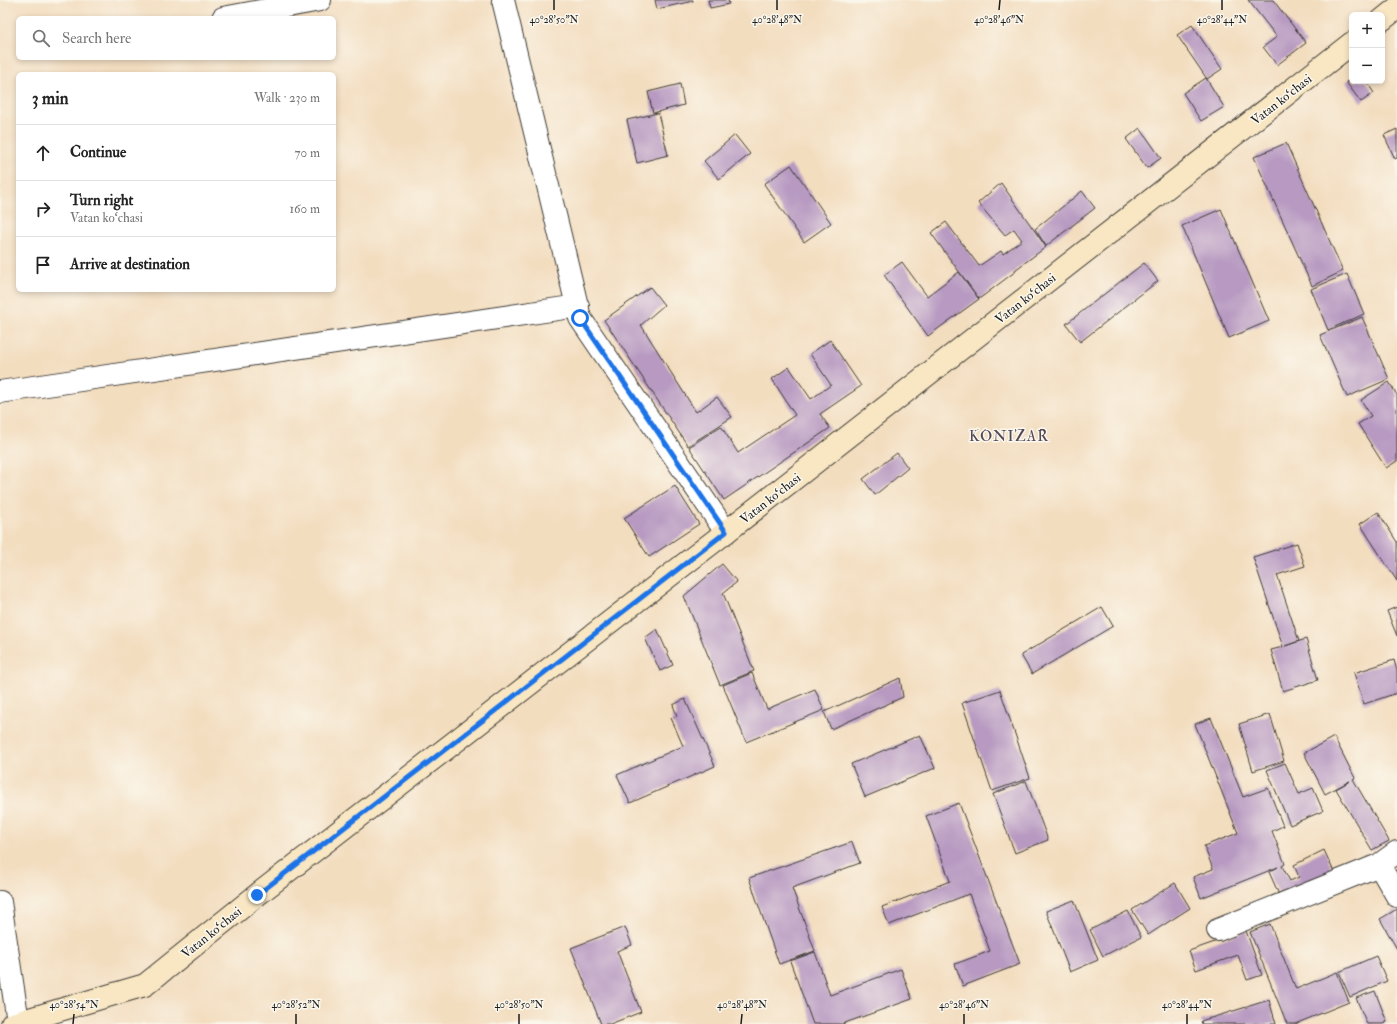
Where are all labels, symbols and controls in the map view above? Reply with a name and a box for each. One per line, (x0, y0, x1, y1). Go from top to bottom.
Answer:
map controls (1349, 12, 1385, 84)
button: + (1349, 12, 1385, 48)
text: 40°28'50"N (529, 14, 579, 26)
text: 40°28'48"N (752, 14, 802, 26)
text: 40°28'46"N (974, 14, 1024, 26)
text: 40°28'44"N (1197, 14, 1247, 26)
search box (16, 16, 336, 60)
icon: search (30, 27, 52, 49)
text: Search here (62, 29, 131, 48)
button: − (1349, 48, 1385, 84)
street label: Vatan ko‘chasi (1248, 71, 1316, 129)
text: 3 min (32, 88, 69, 109)
text: Walk · 230 m (254, 90, 320, 106)
icon: ahead (32, 142, 54, 164)
text: Continue (70, 143, 126, 162)
text: 70 m (295, 145, 320, 161)
text: Turn right (70, 191, 133, 210)
icon: right (32, 198, 54, 220)
text: 160 m (289, 201, 320, 217)
text: Vatan ko‘chasi (70, 210, 143, 226)
icon: arrive (32, 254, 54, 276)
text: Arrive at destination (70, 255, 190, 274)
street label: Vatan ko‘chasi (992, 270, 1060, 328)
route start (571, 309, 589, 327)
district label: KONIZAR (969, 427, 1049, 446)
street label: Vatan ko‘chasi (737, 470, 805, 528)
route end (248, 886, 266, 904)
street label: Vatan ko‘chasi (178, 903, 245, 962)
text: 40°28'54"N (49, 999, 99, 1011)
text: 40°28'52"N (271, 999, 321, 1011)
text: 40°28'50"N (494, 999, 544, 1011)
text: 40°28'48"N (717, 999, 767, 1011)
text: 40°28'46"N (939, 999, 989, 1011)
text: 40°28'44"N (1162, 999, 1212, 1011)

